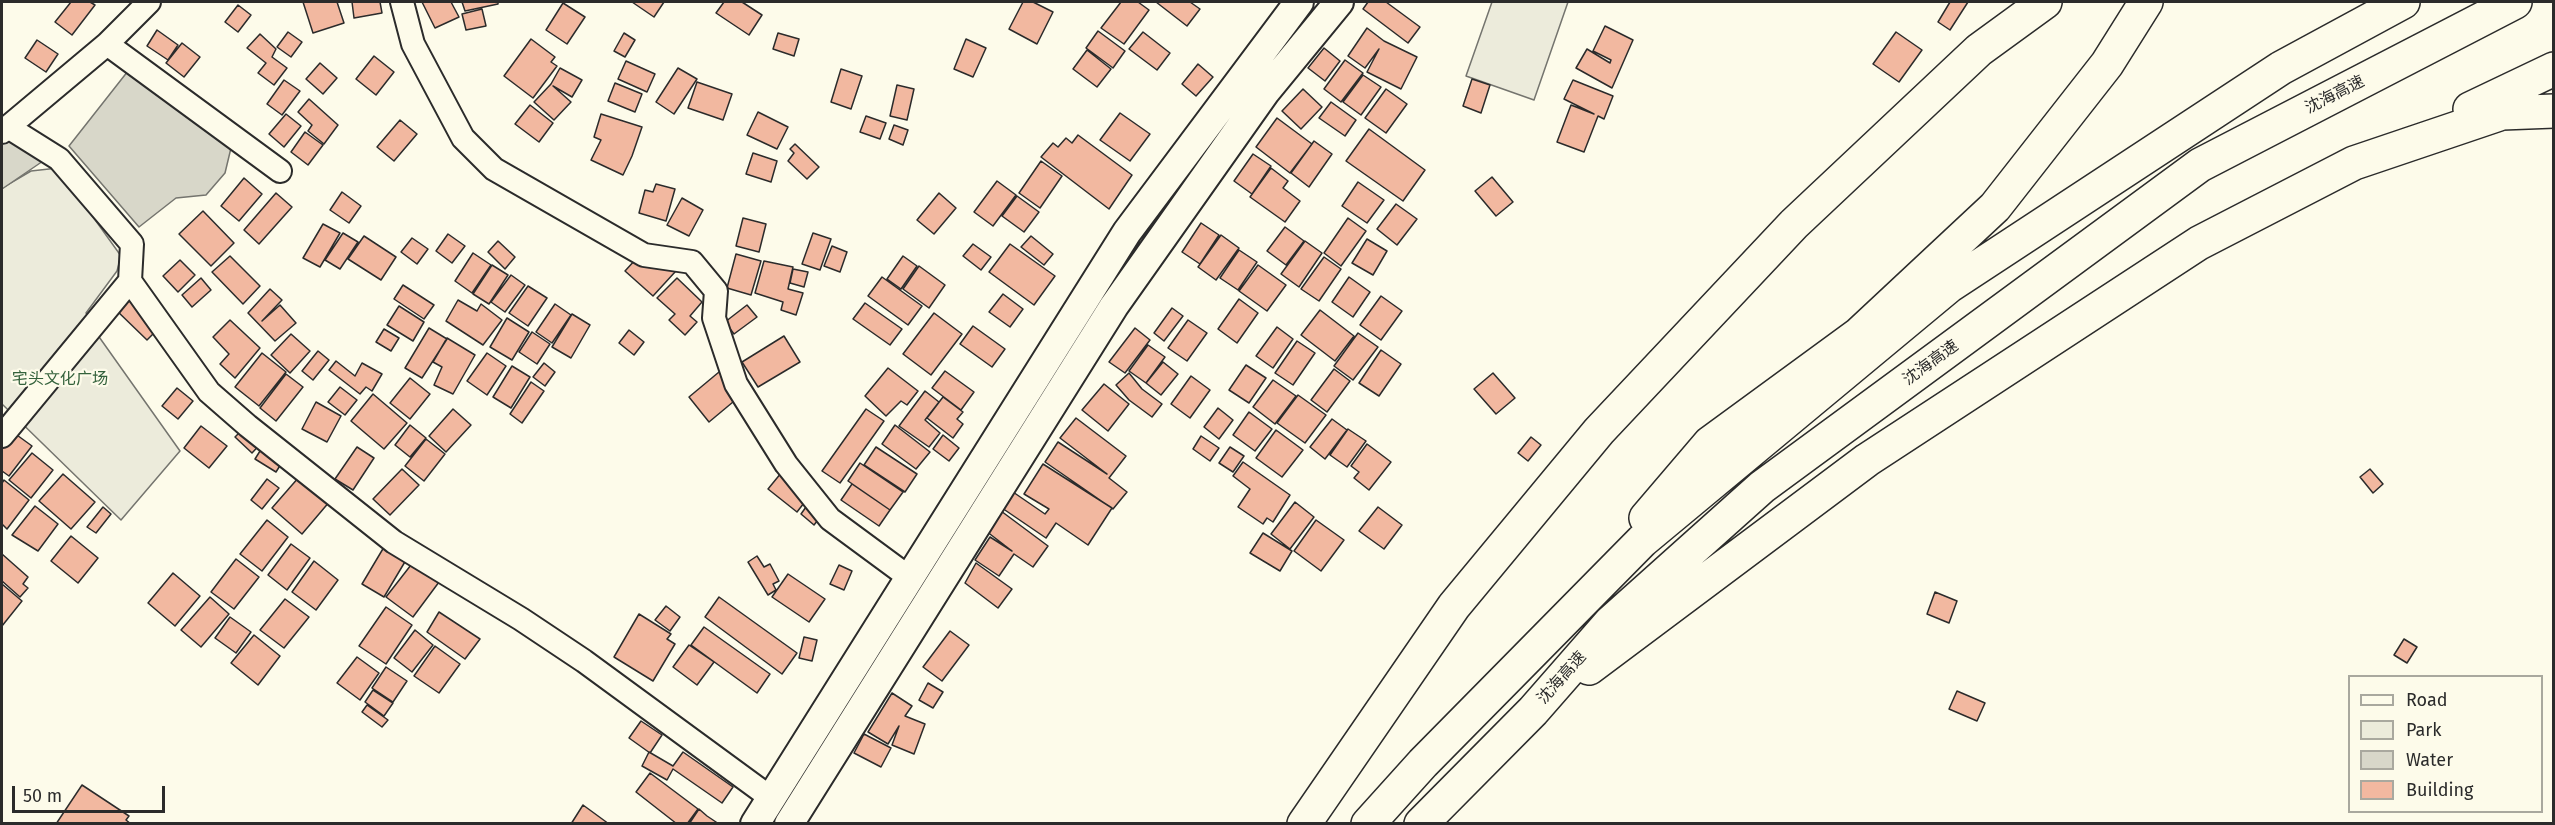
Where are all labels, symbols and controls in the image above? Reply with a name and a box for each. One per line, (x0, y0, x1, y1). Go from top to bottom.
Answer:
street label: 沈海高速 (2302, 72, 2368, 118)
street label: 沈海高速 (1899, 336, 1963, 390)
park label: 宅头文化广场 (12, 370, 108, 390)
street label: 沈海高速 (1533, 648, 1591, 708)
legend (2348, 675, 2543, 813)
text: Road (2406, 689, 2448, 711)
text: Park (2406, 719, 2441, 741)
text: Water (2406, 749, 2453, 771)
scale bar (15, 774, 168, 812)
text: Building (2406, 779, 2473, 801)
text: 50 m (23, 785, 62, 807)

